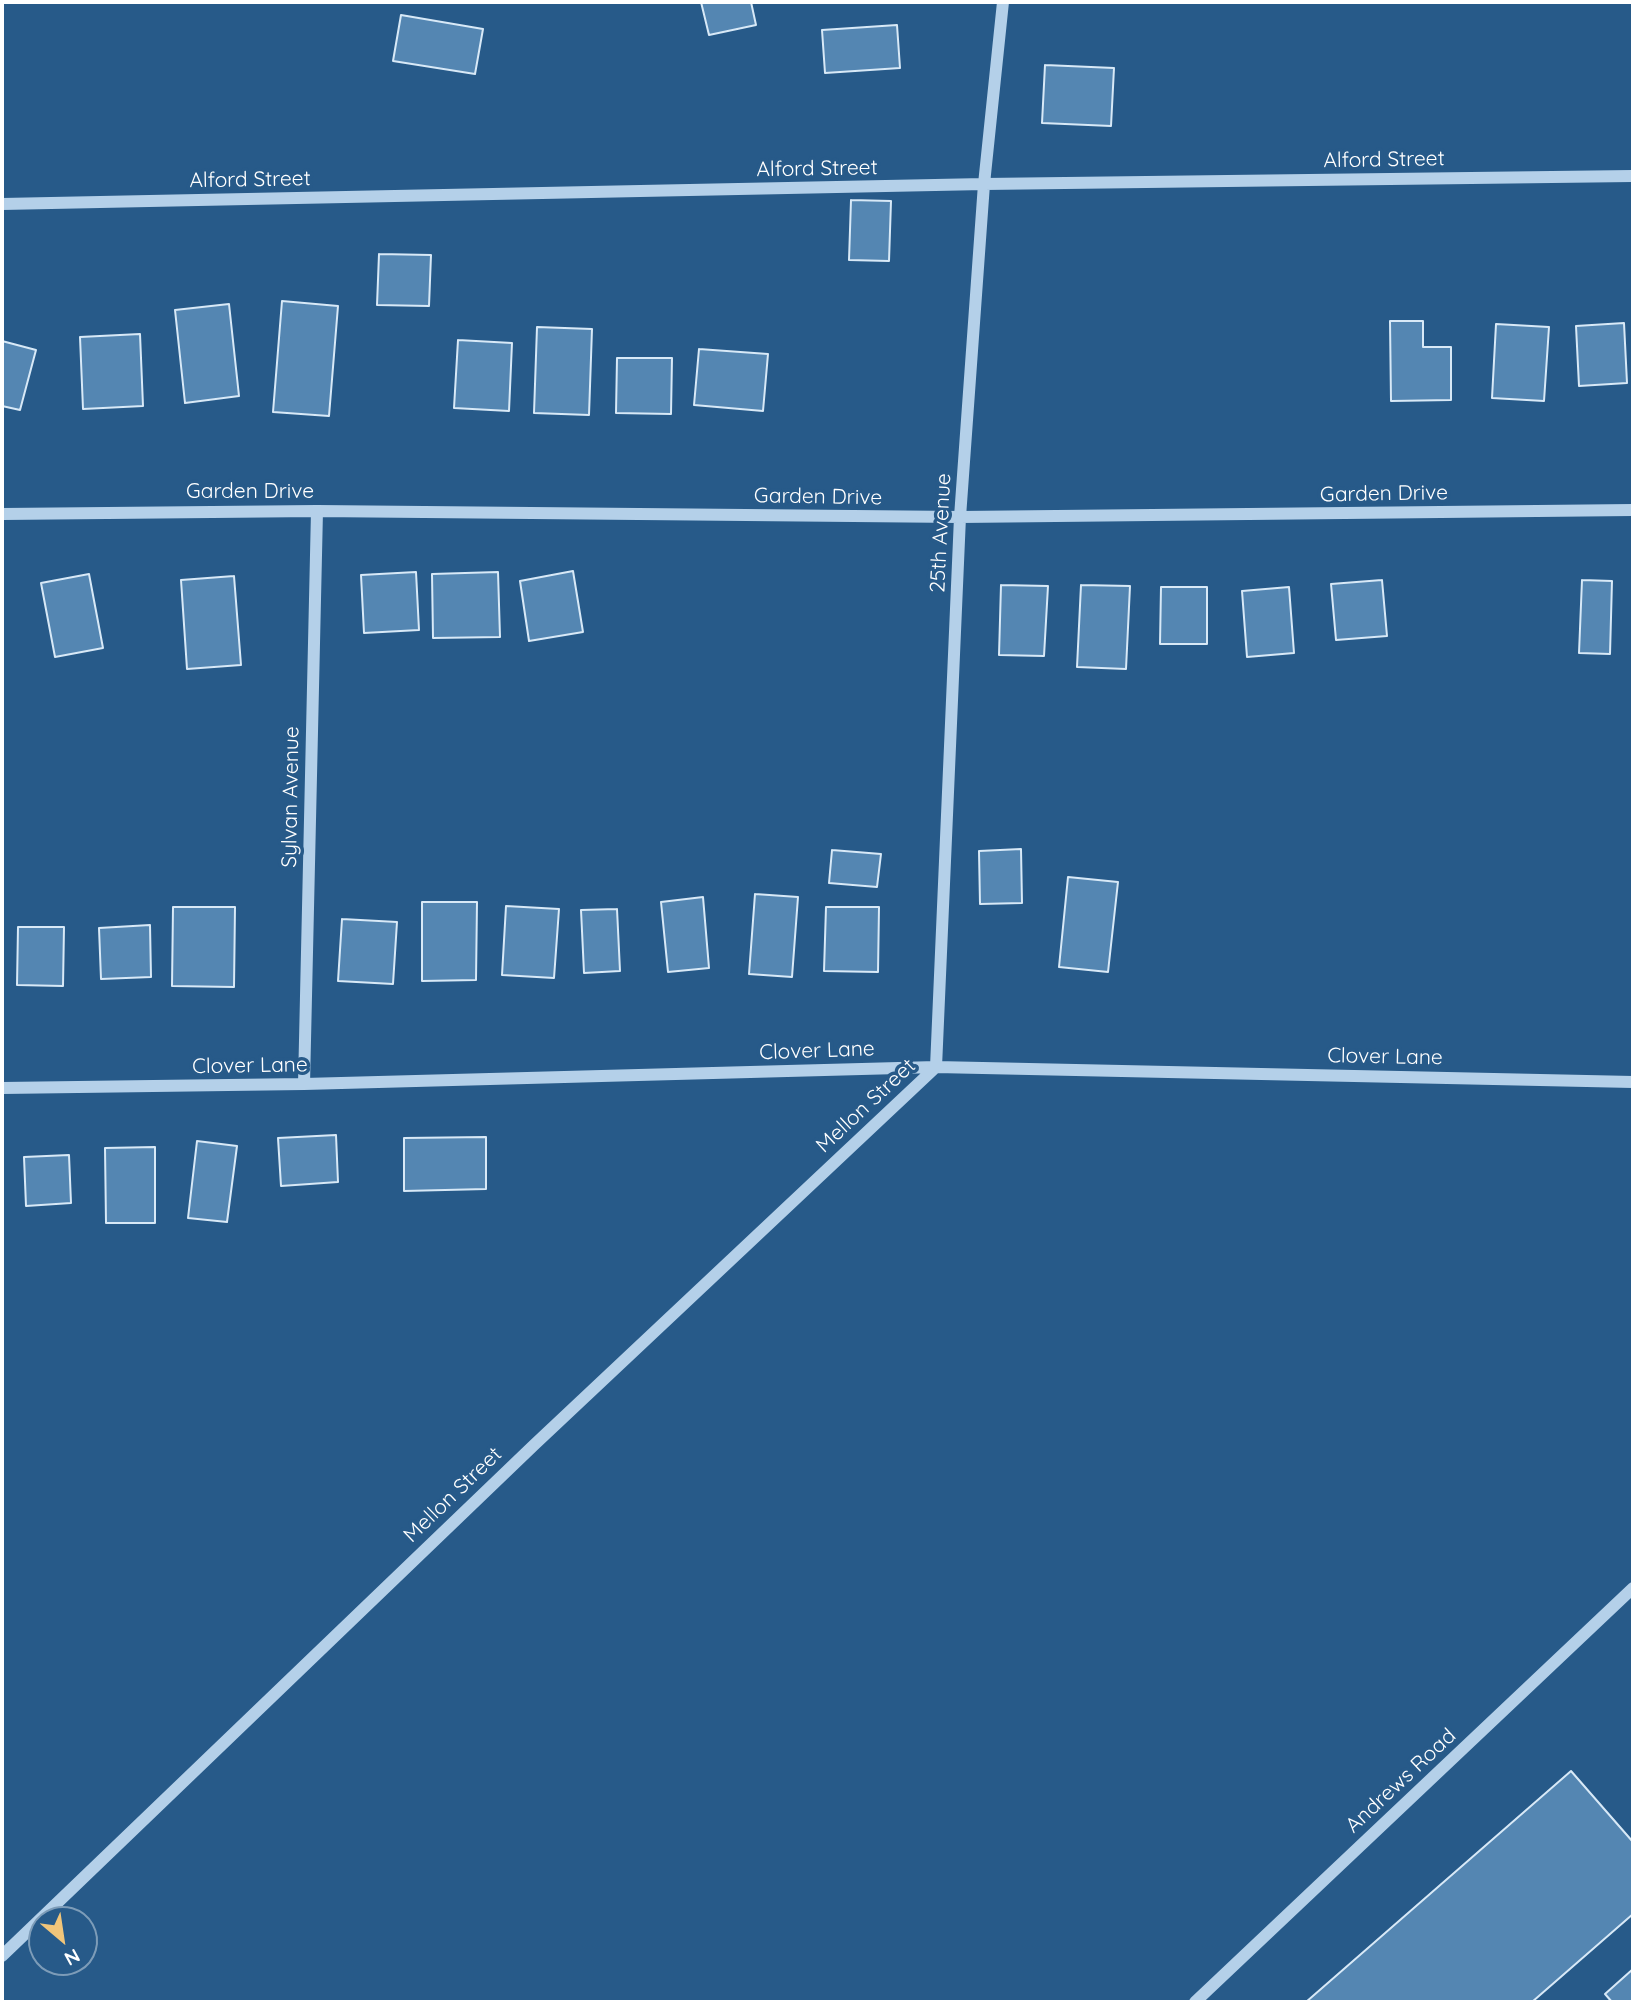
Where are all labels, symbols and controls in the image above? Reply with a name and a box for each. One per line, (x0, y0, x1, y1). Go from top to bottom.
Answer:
street label: Alford Street (1323, 146, 1445, 174)
street label: Alford Street (756, 155, 878, 183)
street label: Alford Street (189, 166, 311, 194)
street label: 25th Avenue (925, 473, 957, 593)
street label: Garden Drive (186, 479, 314, 505)
street label: Garden Drive (1320, 480, 1448, 508)
street label: Garden Drive (754, 483, 882, 511)
street label: Sylvan Avenue (277, 726, 305, 868)
street label: Clover Lane (759, 1036, 875, 1066)
street label: Clover Lane (1327, 1043, 1443, 1071)
street label: Clover Lane (192, 1052, 308, 1080)
street label: Mellon Street (811, 1054, 921, 1158)
street label: Mellon Street (399, 1442, 507, 1548)
street label: Andrews Road (1341, 1724, 1461, 1838)
north arrow (28, 1906, 98, 1976)
text: N (60, 1944, 84, 1971)

